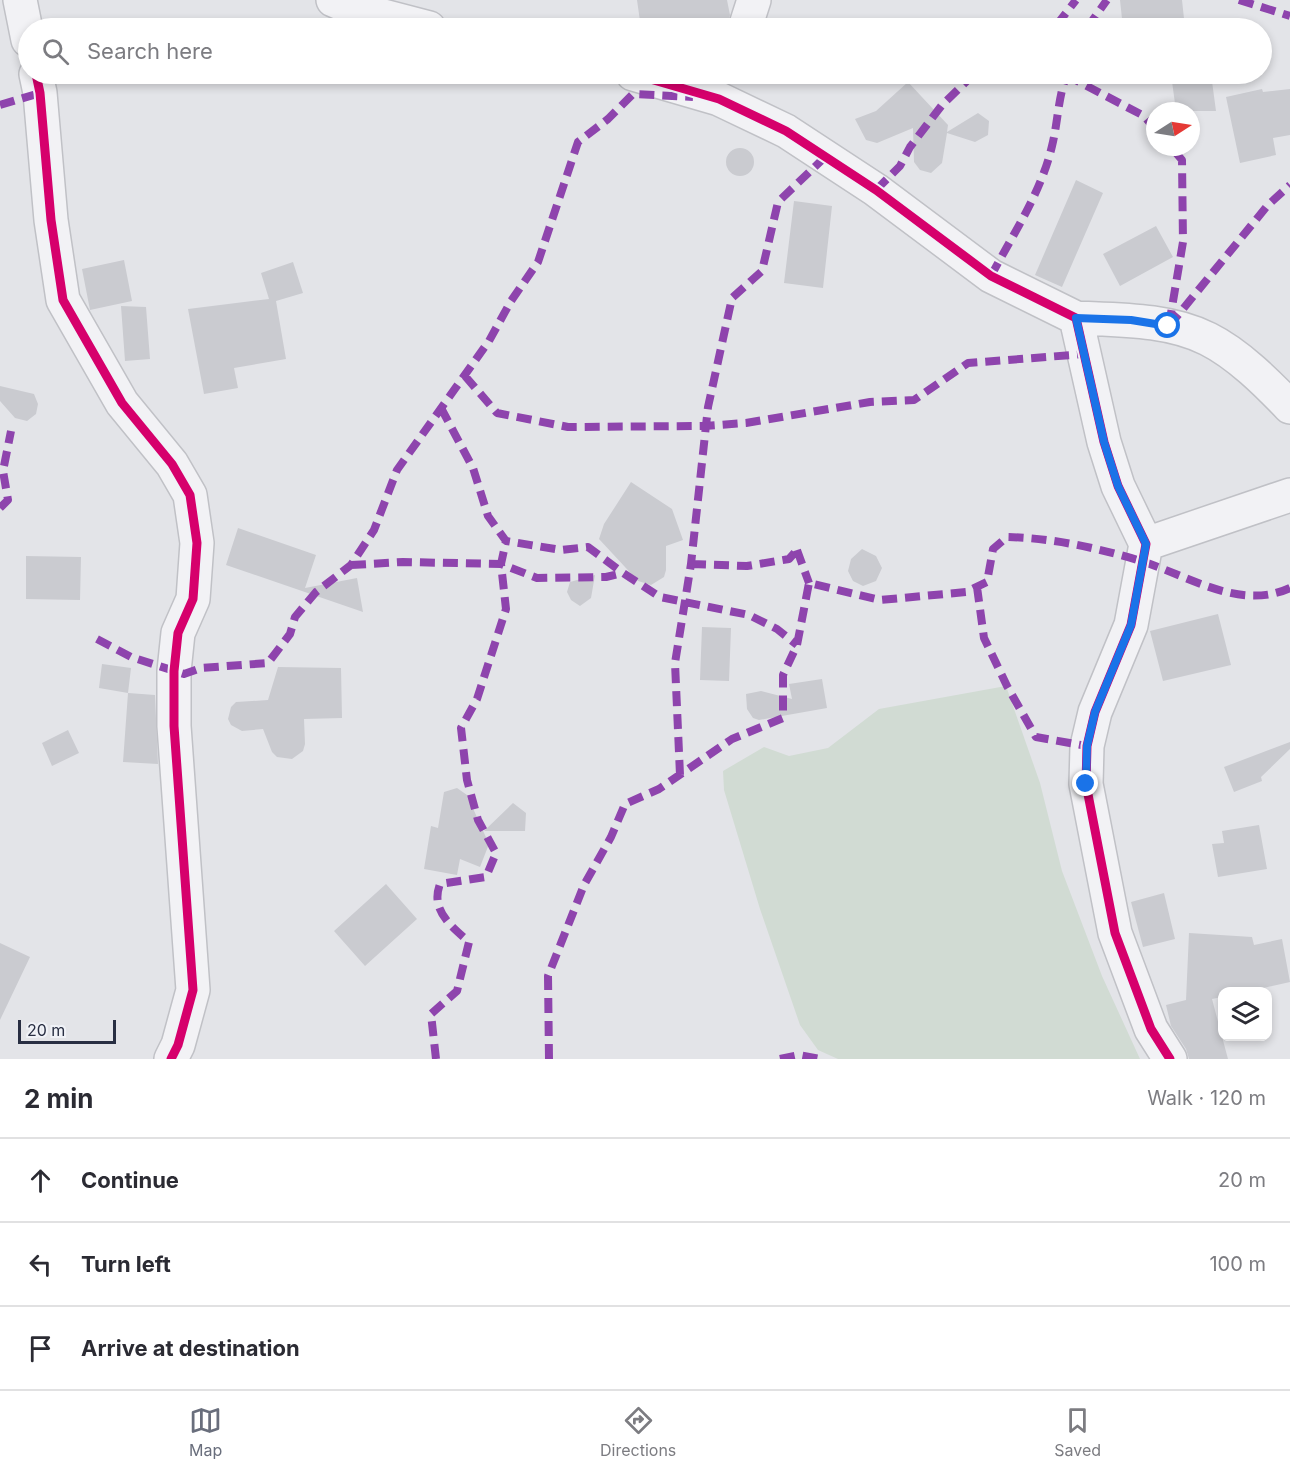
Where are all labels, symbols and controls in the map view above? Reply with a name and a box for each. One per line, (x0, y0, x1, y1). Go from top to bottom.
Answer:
search box (18, 18, 1272, 84)
icon: search (39, 35, 72, 68)
text: Search here (87, 38, 213, 64)
north arrow (1146, 102, 1200, 156)
route start (1154, 312, 1180, 338)
route end (1072, 770, 1098, 796)
map controls (1218, 987, 1272, 1041)
button: layers (1218, 987, 1272, 1041)
scale bar (18, 1017, 116, 1044)
text: 20 m (27, 1020, 65, 1040)
text: 2 min (24, 1083, 94, 1114)
text: Walk · 120 m (1147, 1086, 1266, 1110)
icon: ahead (24, 1164, 57, 1197)
text: Continue (81, 1167, 179, 1193)
text: 20 m (1218, 1168, 1266, 1192)
icon: left (24, 1248, 57, 1281)
text: Turn left (81, 1251, 171, 1277)
text: 100 m (1209, 1252, 1266, 1276)
icon: arrive (24, 1332, 57, 1365)
text: Arrive at destination (81, 1335, 300, 1361)
tab: Map (189, 1404, 222, 1460)
tab: Directions (600, 1404, 676, 1460)
tab: Saved (1054, 1404, 1101, 1460)

